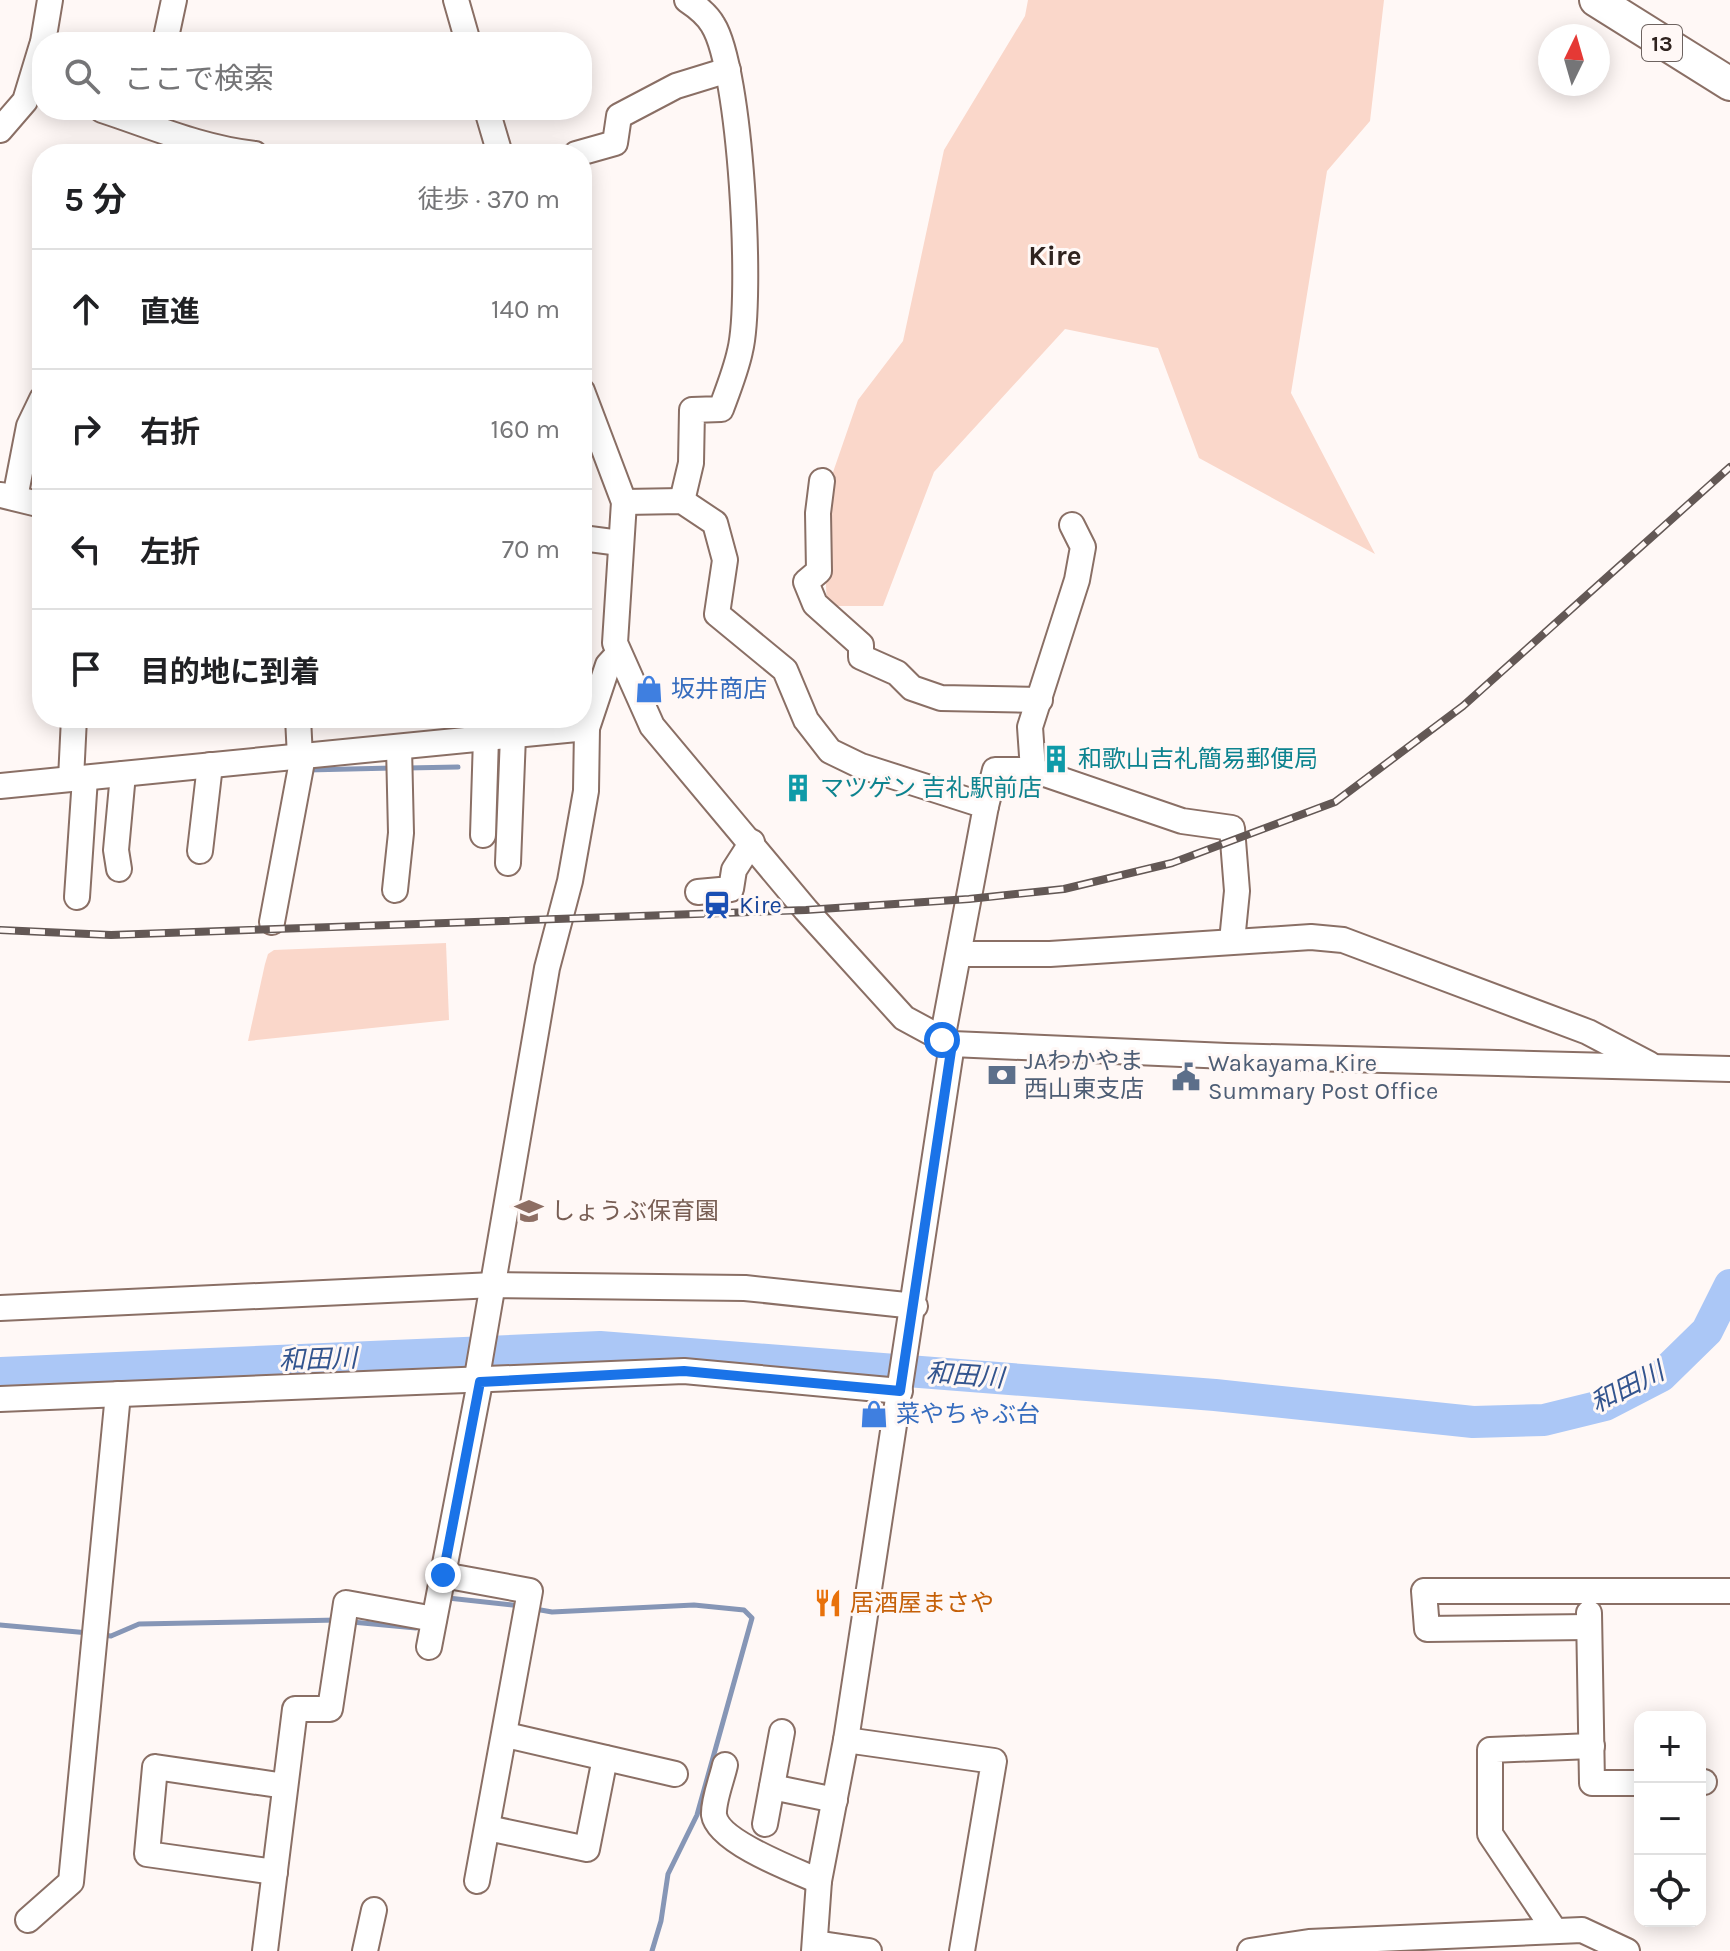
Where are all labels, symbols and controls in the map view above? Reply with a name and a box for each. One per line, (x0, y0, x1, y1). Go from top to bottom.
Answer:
north arrow (1538, 24, 1610, 96)
road number: 13 (1642, 25, 1682, 61)
search box (32, 32, 592, 120)
icon: search (60, 54, 104, 98)
text: ここで検索 (124, 61, 274, 97)
text: 5 分 (64, 180, 126, 220)
text: 徒歩 · 370 m (418, 184, 560, 215)
district label: Kire (1028, 239, 1082, 272)
icon: ahead (64, 287, 108, 331)
text: 直進 (140, 294, 200, 330)
text: 140 m (491, 294, 560, 325)
icon: right (64, 407, 108, 451)
text: 右折 (140, 414, 200, 450)
text: 160 m (491, 414, 560, 445)
icon: left (64, 527, 108, 571)
text: 左折 (140, 534, 200, 570)
text: 70 m (502, 534, 560, 565)
icon: arrive (64, 647, 108, 691)
text: 目的地に到着 (140, 654, 320, 690)
shop icon: 坂井商店 (634, 674, 664, 704)
place label: 坂井商店 (671, 675, 767, 703)
building icon: 和歌山吉礼簡易郵便局 (1041, 744, 1071, 774)
place label: 和歌山吉礼簡易郵便局 (1078, 745, 1318, 773)
building icon: マツゲン 吉礼駅前店 (783, 773, 813, 803)
place label: マツゲン 吉礼駅前店 (820, 774, 1042, 802)
station icon: Kire (702, 890, 732, 920)
place label: Kire (739, 891, 782, 919)
route start (924, 1022, 960, 1058)
place label: JAわかやま 西山東支店 (1024, 1047, 1144, 1103)
place label: Wakayama Kire Summary Post Office (1208, 1049, 1438, 1105)
bank icon: JAわかやま 西山東支店 (987, 1060, 1017, 1090)
public building icon: Wakayama Kire Summary Post Office (1171, 1062, 1201, 1092)
school or university icon: しょうぶ保育園 (514, 1196, 544, 1226)
place label: しょうぶ保育園 (551, 1197, 719, 1225)
water label: 和田川 (278, 1343, 361, 1376)
water label: 和田川 (1585, 1355, 1672, 1419)
water label: 和田川 (925, 1357, 1008, 1394)
shop icon: 菜やちゃぶ台 (859, 1399, 889, 1429)
place label: 菜やちゃぶ台 (896, 1400, 1040, 1428)
route end (425, 1557, 461, 1593)
restaurant icon: 居酒屋まさや (813, 1588, 843, 1618)
place label: 居酒屋まさや (850, 1589, 994, 1617)
map controls (1634, 1711, 1706, 1927)
button: + (1634, 1711, 1706, 1783)
button: − (1634, 1783, 1706, 1855)
button: locate (1634, 1855, 1706, 1927)

